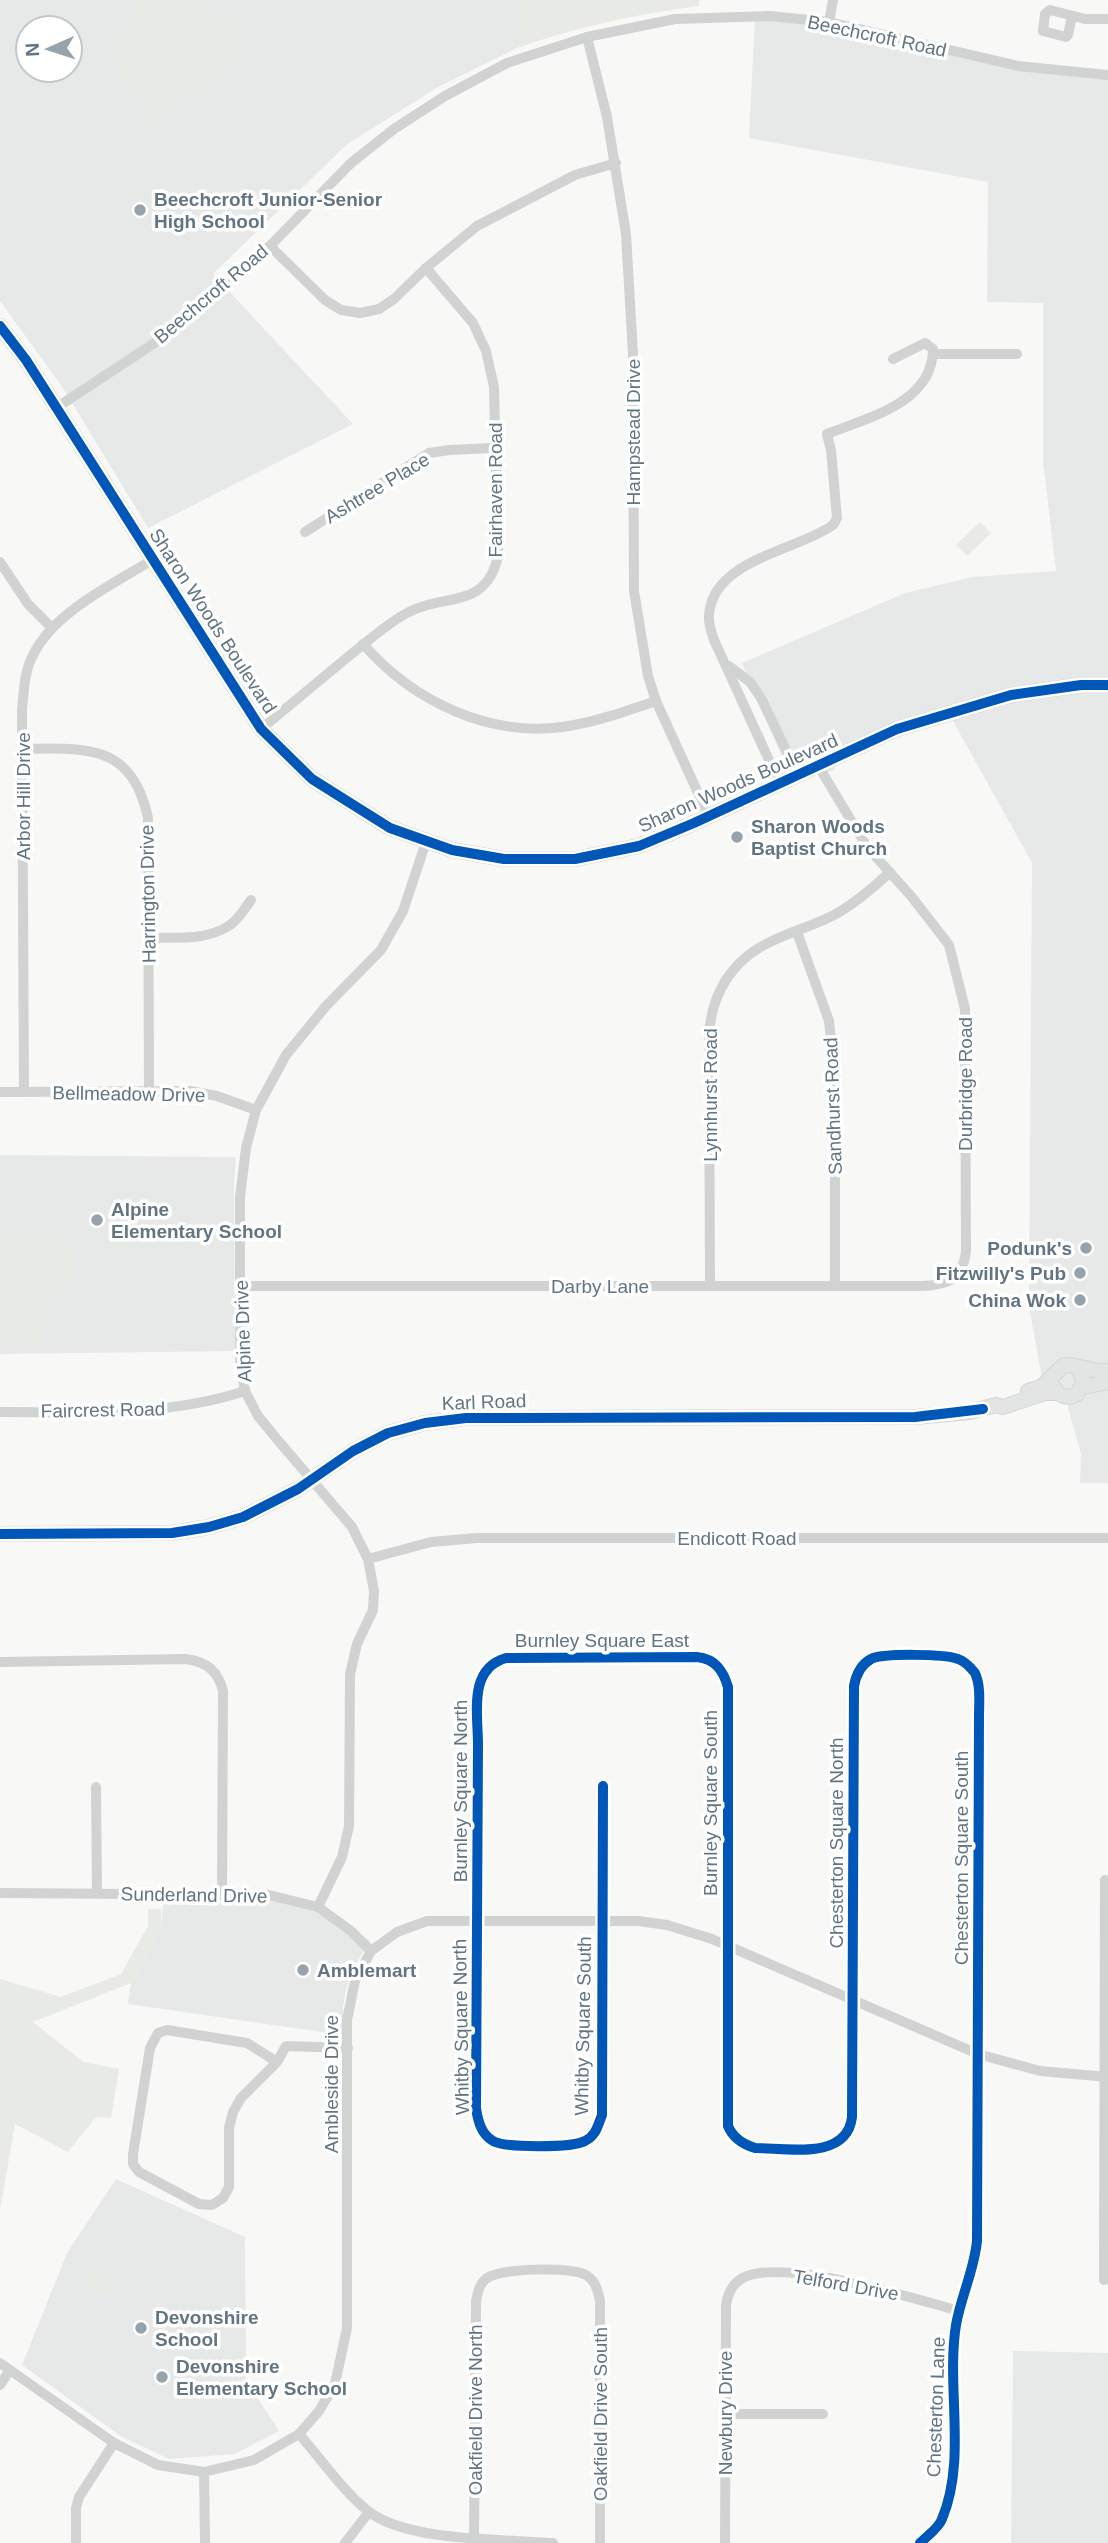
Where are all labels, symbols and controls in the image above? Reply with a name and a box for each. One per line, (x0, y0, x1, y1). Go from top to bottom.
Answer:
street label: Beechcroft Road (806, 11, 948, 61)
north arrow (14, 14, 84, 84)
text: N (22, 42, 43, 57)
place label: Beechcroft Junior-Senior High School (154, 189, 383, 232)
marker: Beechcroft Junior-Senior High School (132, 202, 148, 218)
street label: Beechcroft Road (150, 240, 272, 348)
street label: Hampstead Drive (623, 359, 644, 505)
street label: Fairhaven Road (485, 422, 506, 558)
street label: Ashtree Place (321, 449, 433, 527)
street label: Sharon Woods Boulevard (145, 525, 281, 717)
street label: Sharon Woods Boulevard (635, 729, 841, 837)
street label: Arbor Hill Drive (13, 732, 34, 860)
place label: Sharon Woods Baptist Church (751, 816, 887, 859)
street label: Harrington Drive (136, 825, 160, 963)
marker: Sharon Woods Baptist Church (729, 829, 745, 845)
street label: Durbridge Road (955, 1017, 976, 1151)
street label: Lynnhurst Road (700, 1028, 721, 1162)
street label: Sandhurst Road (820, 1037, 846, 1175)
street label: Bellmeadow Drive (52, 1082, 206, 1106)
place label: Alpine Elementary School (111, 1199, 282, 1242)
marker: Alpine Elementary School (89, 1212, 105, 1228)
place label: Podunk's (987, 1238, 1072, 1259)
marker: Podunk's (1078, 1240, 1094, 1256)
place label: Fitzwilly's Pub (936, 1263, 1066, 1284)
marker: Fitzwilly's Pub (1072, 1265, 1088, 1281)
street label: Darby Lane (551, 1276, 649, 1297)
street label: Alpine Drive (231, 1279, 255, 1383)
place label: China Wok (968, 1290, 1066, 1311)
marker: China Wok (1072, 1292, 1088, 1308)
street label: Karl Road (441, 1390, 527, 1414)
street label: Faircrest Road (41, 1398, 165, 1422)
street label: Endicott Road (677, 1528, 797, 1549)
street label: Burnley Square East (515, 1630, 690, 1651)
street label: Burnley Square North (450, 1700, 471, 1882)
street label: Burnley Square South (700, 1710, 721, 1896)
street label: Chesterton Square North (826, 1737, 847, 1949)
street label: Chesterton Square South (951, 1751, 972, 1965)
street label: Sunderland Drive (120, 1883, 268, 1907)
street label: Whitby Square South (571, 1936, 595, 2116)
street label: Whitby Square North (449, 1939, 473, 2115)
place label: Amblemart (317, 1960, 417, 1981)
marker: Amblemart (295, 1962, 311, 1978)
street label: Ambleside Drive (321, 2015, 342, 2153)
street label: Telford Drive (792, 2265, 900, 2305)
place label: Devonshire School (155, 2307, 258, 2350)
marker: Devonshire School (133, 2320, 149, 2336)
street label: Oakfield Drive North (465, 2324, 486, 2496)
street label: Oakfield Drive South (590, 2327, 611, 2501)
street label: Chesterton Lane (923, 2336, 949, 2478)
street label: Newbury Drive (715, 2351, 736, 2475)
place label: Devonshire Elementary School (176, 2356, 347, 2399)
marker: Devonshire Elementary School (154, 2369, 170, 2385)

